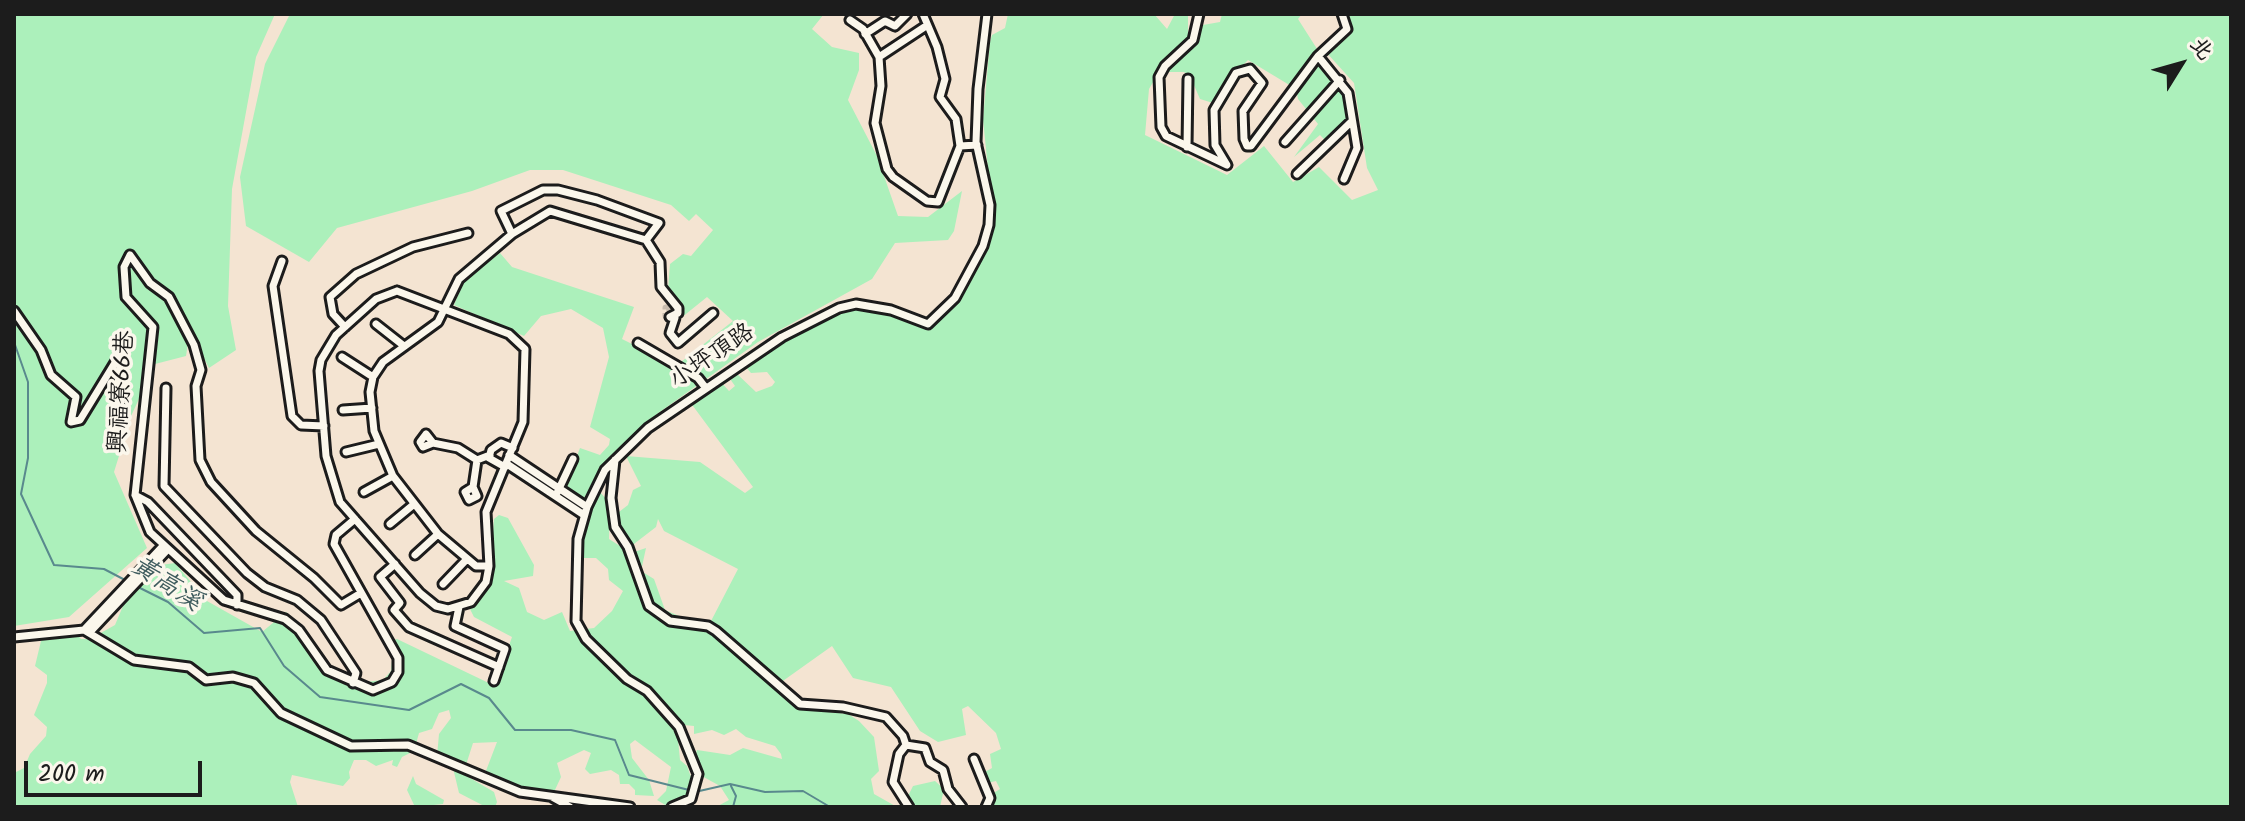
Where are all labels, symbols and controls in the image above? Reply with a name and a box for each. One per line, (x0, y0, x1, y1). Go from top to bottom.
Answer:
north arrow (2141, 24, 2221, 104)
text: 北 (2180, 30, 2221, 69)
street label: 小坪頂路 (665, 319, 761, 397)
street label: 興福寮66巷 (105, 330, 143, 454)
water label: 黃高溪 (124, 552, 206, 620)
scale bar (28, 745, 206, 795)
text: 200 m (38, 755, 105, 794)

